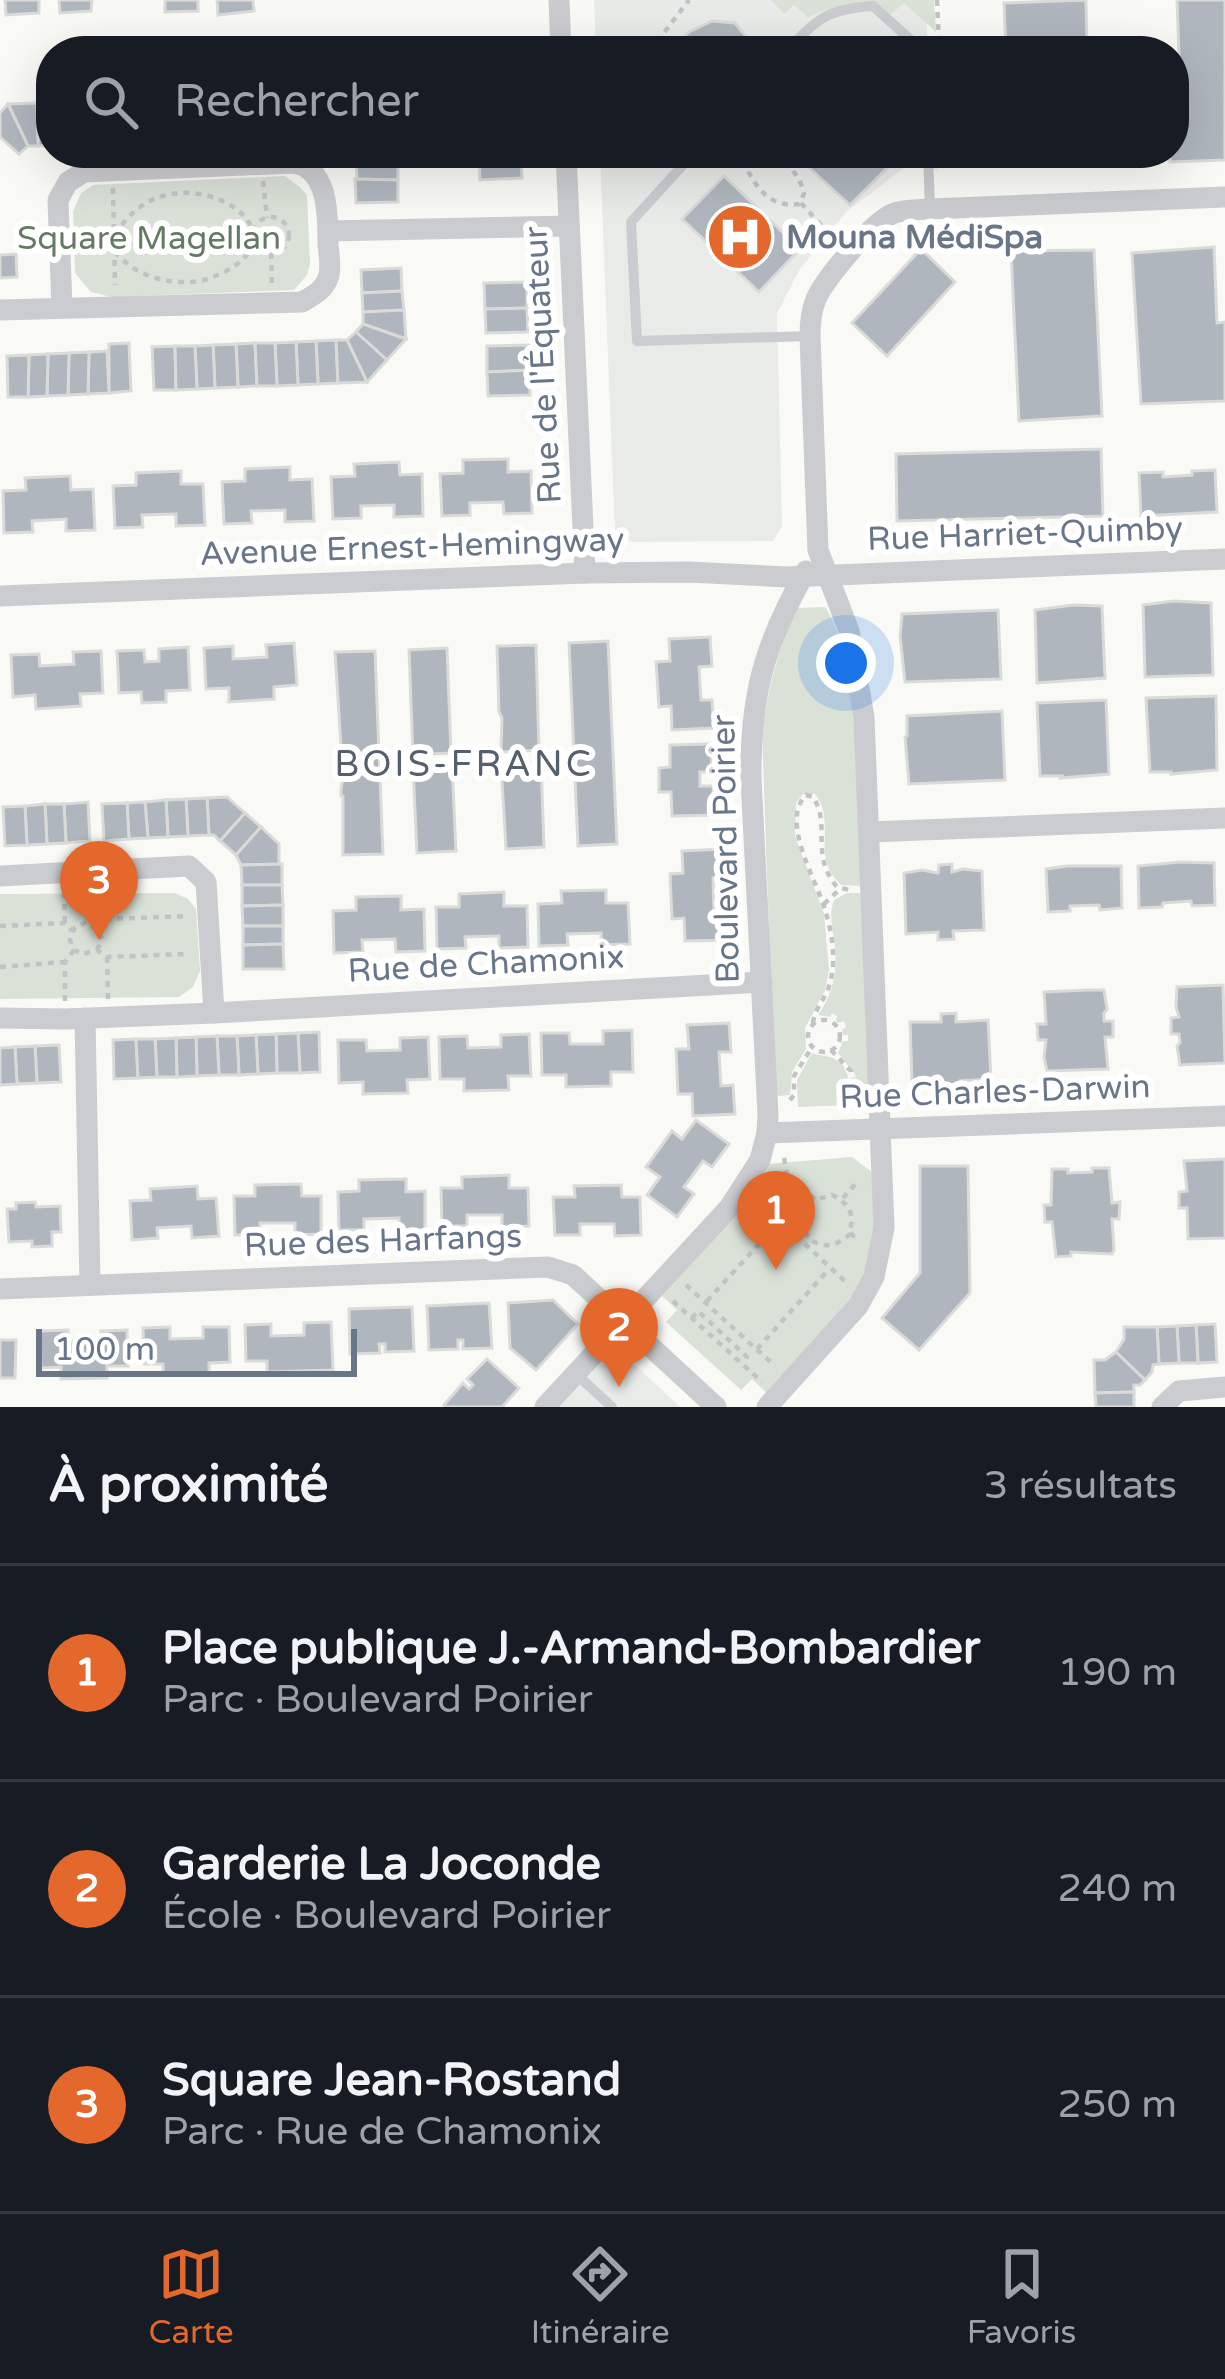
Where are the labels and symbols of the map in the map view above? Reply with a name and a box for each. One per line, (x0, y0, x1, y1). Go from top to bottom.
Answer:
hospital icon: Mouna MédiSpa (705, 202, 775, 272)
place label: Mouna MédiSpa (786, 218, 1043, 257)
park label: Square Magellan (17, 219, 281, 258)
street label: Rue de l'Équateur (516, 225, 570, 505)
street label: Rue Harriet-Quimby (866, 509, 1184, 559)
street label: Avenue Ernest-Hemingway (199, 520, 625, 574)
your location (816, 633, 876, 693)
street label: Boulevard Poirier (704, 714, 748, 984)
district label: BOIS-FRANC (334, 743, 594, 786)
pin: 3 (60, 841, 138, 940)
street label: Rue de Chamonix (347, 937, 625, 991)
street label: Rue Charles-Darwin (839, 1067, 1151, 1117)
pin: 1 (737, 1171, 815, 1270)
street label: Rue des Harfangs (243, 1217, 523, 1265)
pin: 2 (580, 1288, 658, 1387)
scale bar (36, 1323, 357, 1376)

